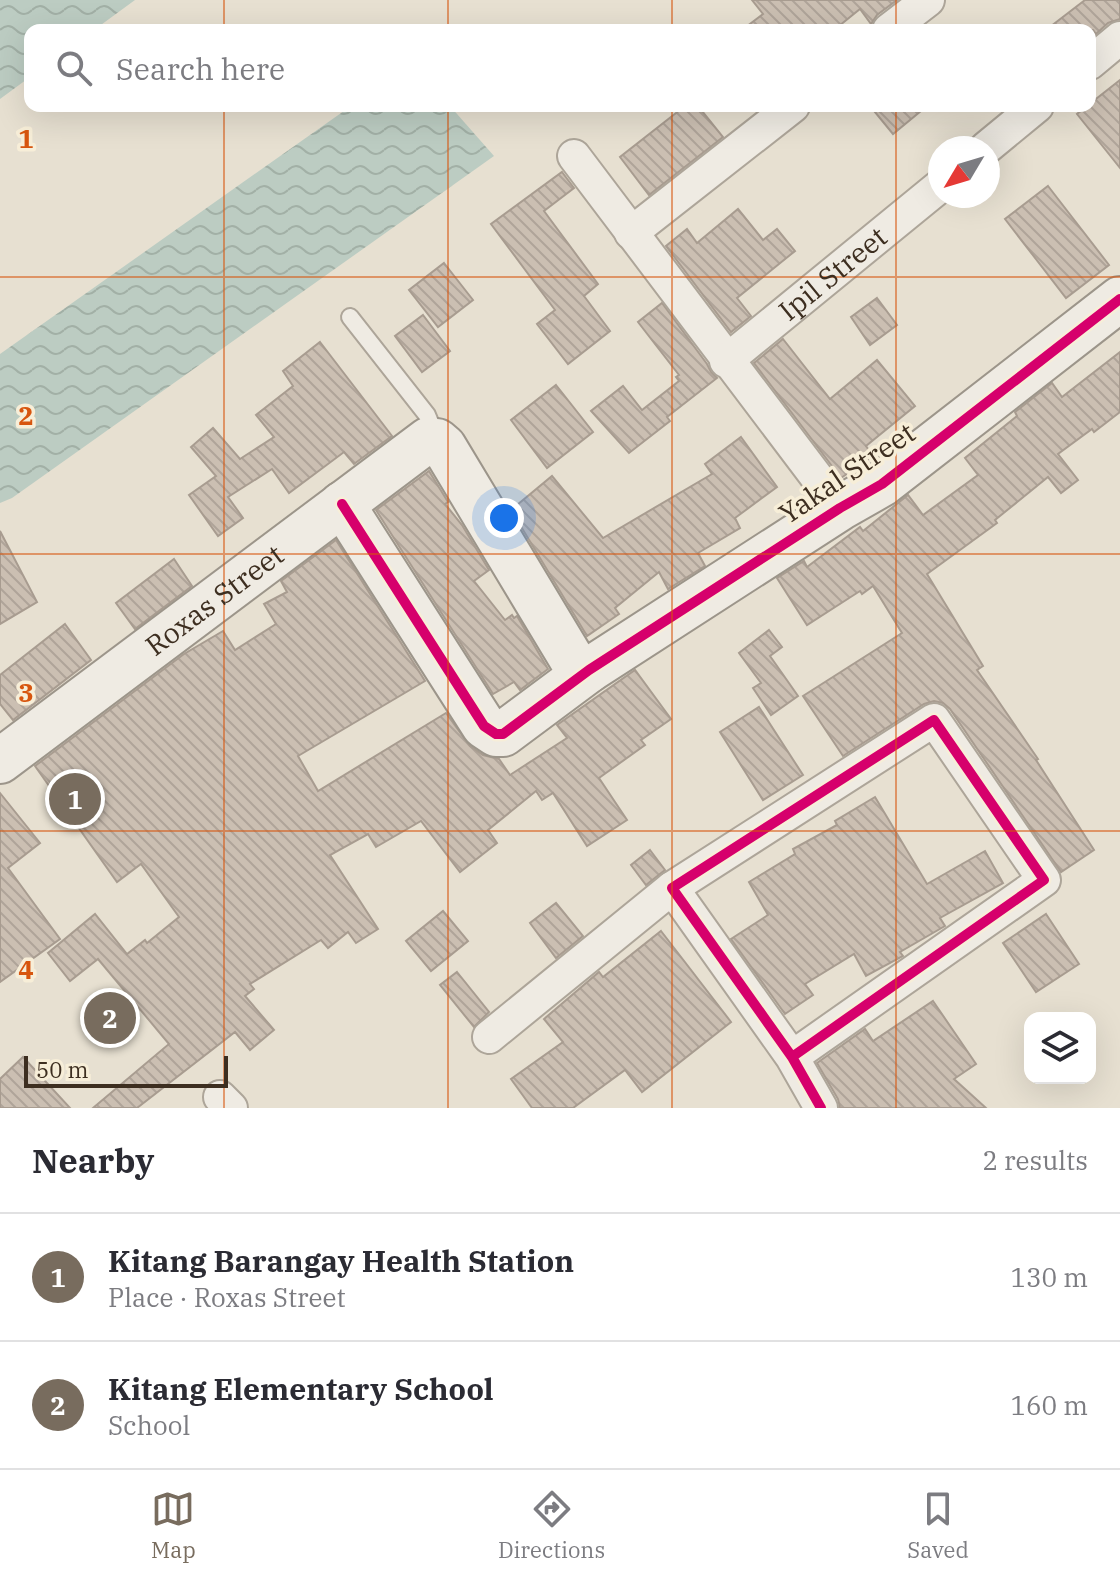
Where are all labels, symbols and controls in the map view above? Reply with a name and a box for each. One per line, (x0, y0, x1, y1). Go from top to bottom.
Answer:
search box (24, 24, 1096, 112)
icon: search (52, 46, 96, 90)
text: Search here (116, 49, 285, 88)
text: 1 (18, 121, 34, 155)
north arrow (928, 136, 1000, 208)
street label: Ipil Street (771, 218, 894, 328)
text: 2 (18, 398, 34, 432)
street label: Yakal Street (772, 413, 922, 532)
your location (484, 498, 524, 538)
street label: Roxas Street (138, 536, 291, 664)
text: 3 (18, 675, 34, 709)
pin: 1 (49, 769, 101, 829)
text: 4 (18, 952, 34, 986)
pin: 2 (84, 988, 136, 1048)
map controls (1024, 1012, 1096, 1084)
button: layers (1024, 1012, 1096, 1084)
scale bar (24, 1052, 228, 1088)
text: 50 m (36, 1055, 88, 1084)
text: Nearby (32, 1138, 154, 1182)
text: 2 results (982, 1143, 1088, 1177)
text: Kitang Barangay Health Station (108, 1241, 574, 1280)
text: 1 (50, 1260, 66, 1294)
text: 130 m (1010, 1260, 1088, 1294)
text: Place · Roxas Street (108, 1280, 346, 1314)
text: Kitang Elementary School (108, 1369, 494, 1408)
text: 2 (50, 1388, 66, 1422)
text: 160 m (1010, 1388, 1088, 1422)
text: School (108, 1408, 190, 1442)
tab: Map (151, 1487, 196, 1564)
tab: Directions (498, 1487, 605, 1564)
tab: Saved (907, 1487, 969, 1564)

